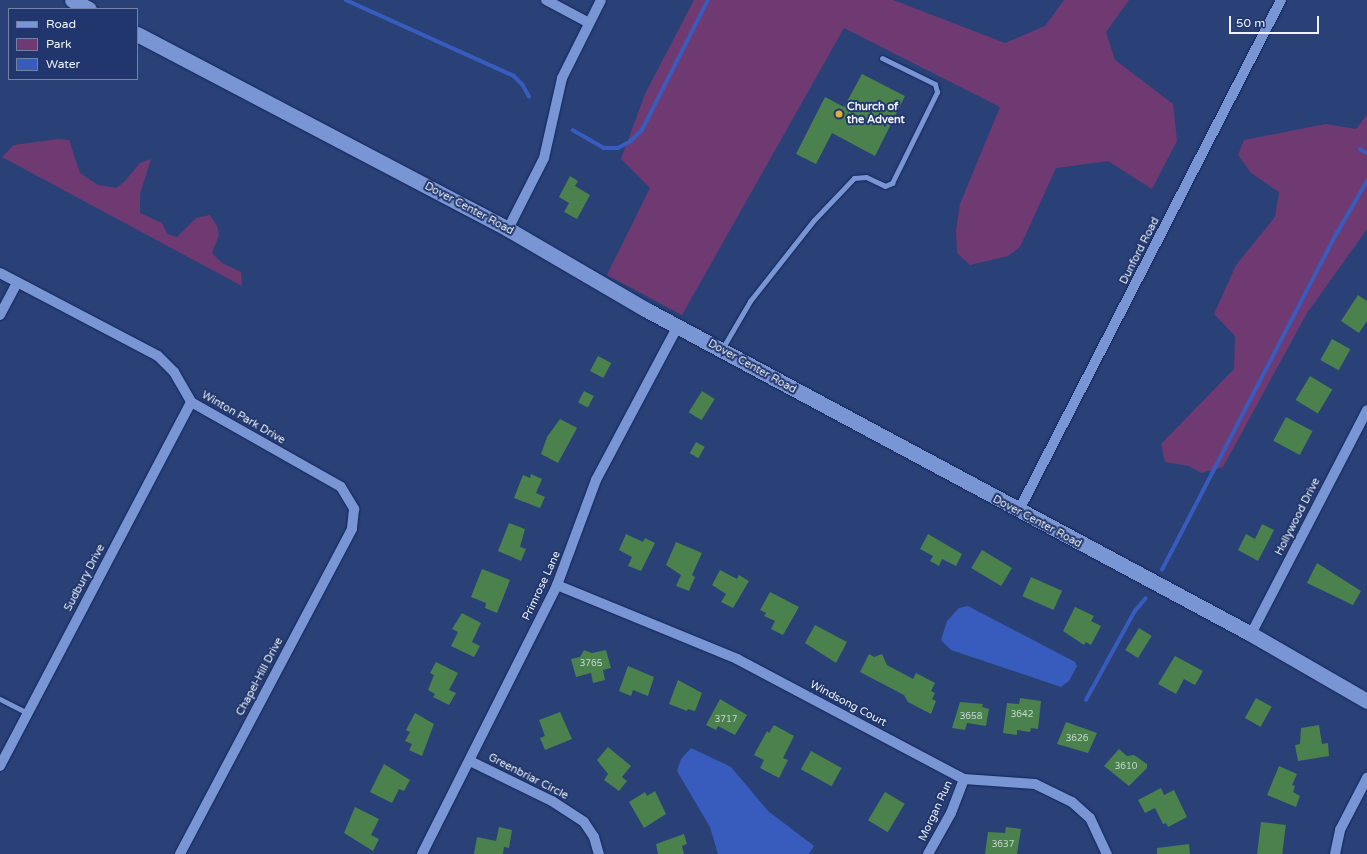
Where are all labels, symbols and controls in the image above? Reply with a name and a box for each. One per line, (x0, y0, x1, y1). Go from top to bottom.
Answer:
legend (8, 8, 138, 80)
scale bar (1231, 8, 1321, 34)
text: 50 m (1236, 16, 1265, 30)
text: Road (46, 17, 76, 31)
text: Park (46, 37, 72, 51)
text: Water (46, 57, 80, 71)
place label: Church of the Advent (847, 101, 905, 127)
marker: Church of the Advent (834, 109, 844, 119)
street label: Dover Center Road (422, 180, 516, 238)
street label: Dunford Road (1117, 215, 1163, 287)
street label: Dover Center Road (705, 337, 799, 397)
street label: Winton Park Drive (199, 389, 287, 447)
street label: Hollywood Drive (1273, 476, 1323, 558)
street label: Dover Center Road (990, 493, 1084, 551)
street label: Sudbury Drive (62, 542, 108, 614)
street label: Primrose Lane (520, 549, 564, 623)
street label: Chapel-Hill Drive (234, 636, 286, 718)
house number: 3765 (580, 659, 602, 669)
street label: Windsong Court (807, 678, 889, 730)
house number: 3642 (1011, 710, 1033, 720)
house number: 3658 (960, 712, 982, 722)
house number: 3717 (715, 715, 737, 725)
house number: 3626 (1066, 734, 1088, 744)
street label: Greenbriar Circle (486, 751, 570, 803)
house number: 3610 (1115, 762, 1137, 772)
street label: Morgan Run (916, 779, 956, 843)
house number: 3637 (992, 840, 1014, 850)

